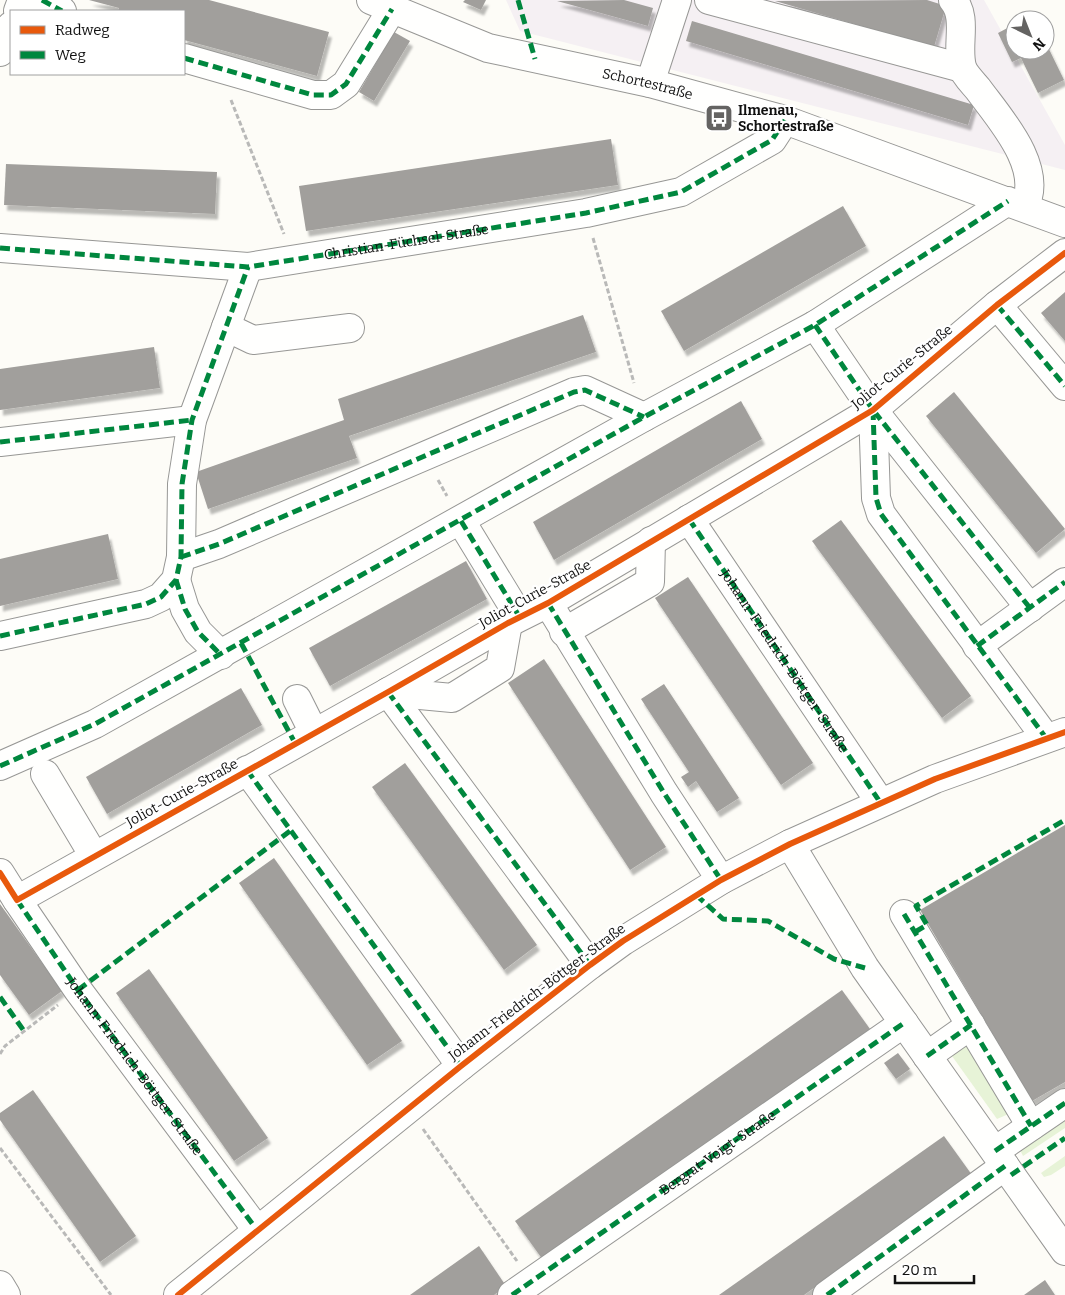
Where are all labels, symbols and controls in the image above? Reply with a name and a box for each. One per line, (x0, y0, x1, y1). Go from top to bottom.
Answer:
legend (10, 10, 185, 75)
north arrow (1005, 10, 1055, 60)
text: Radweg (55, 21, 110, 39)
text: N (1029, 34, 1048, 54)
text: Weg (55, 46, 86, 64)
street label: Schortestraße (601, 64, 695, 103)
place label: Ilmenau, Schortestraße (738, 102, 834, 135)
bus stop icon: Ilmenau, Schortestraße (704, 103, 734, 133)
street label: Christian-Füchsel-Straße (323, 220, 490, 263)
street label: Joliot-Curie-Straße (847, 321, 956, 414)
street label: Joliot-Curie-Straße (475, 556, 594, 632)
street label: Johann-Friedrich-Böttger-Straße (716, 565, 853, 756)
street label: Joliot-Curie-Straße (122, 755, 241, 831)
street label: Johann-Friedrich-Böttger-Straße (444, 920, 629, 1065)
street label: Johann-Friedrich-Böttger-Straße (63, 973, 207, 1159)
street label: Bergrat-Voigt-Straße (656, 1106, 779, 1199)
scale bar (895, 1252, 974, 1284)
text: 20 m (902, 1261, 938, 1279)

